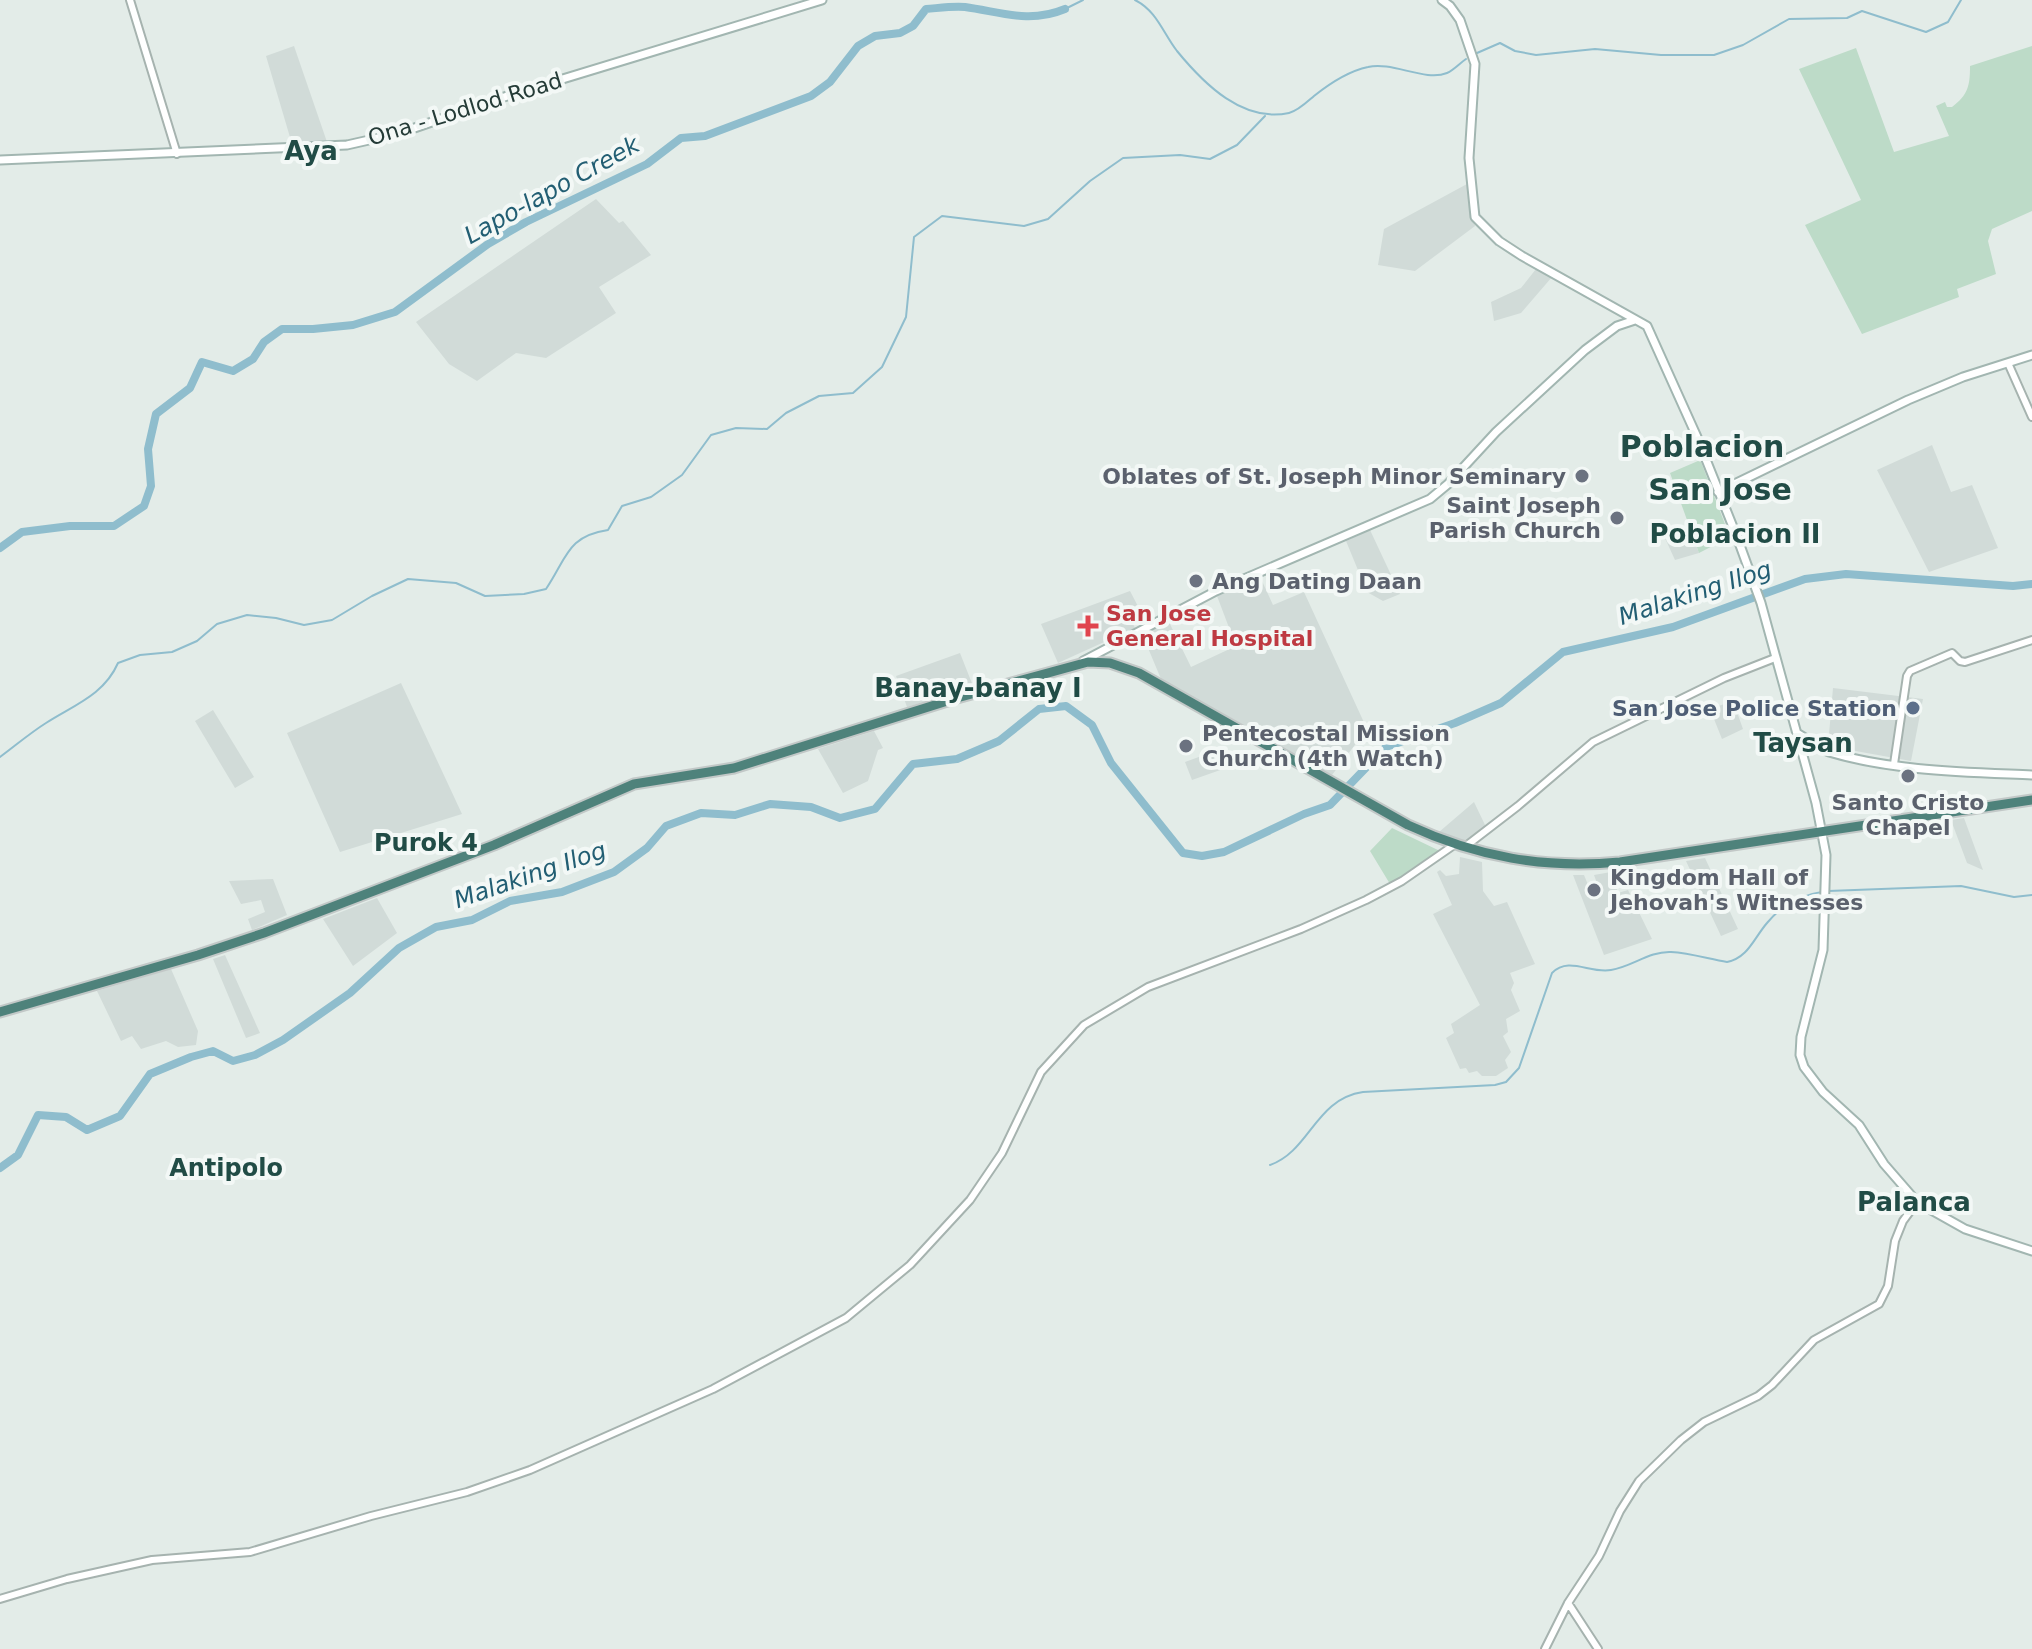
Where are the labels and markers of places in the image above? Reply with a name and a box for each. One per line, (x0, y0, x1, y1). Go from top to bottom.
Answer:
place label: Oblates of St. Joseph Minor Seminary (1102, 464, 1566, 489)
marker: Oblates of St. Joseph Minor Seminary (1573, 467, 1591, 485)
place label: Saint Joseph Parish Church (1429, 493, 1601, 543)
marker: Saint Joseph Parish Church (1608, 509, 1626, 527)
place label: Ang Dating Daan (1212, 569, 1422, 594)
marker: Ang Dating Daan (1187, 572, 1205, 590)
place label: San Jose General Hospital (1106, 601, 1313, 651)
marker: San Jose General Hospital (1077, 615, 1099, 637)
place label: San Jose Police Station (1612, 696, 1897, 721)
marker: San Jose Police Station (1904, 699, 1922, 717)
place label: Pentecostal Mission Church (4th Watch) (1202, 721, 1450, 771)
marker: Pentecostal Mission Church (4th Watch) (1177, 737, 1195, 755)
marker: Santo Cristo Chapel (1899, 767, 1917, 785)
place label: Santo Cristo Chapel (1832, 790, 1984, 840)
place label: Kingdom Hall of Jehovah's Witnesses (1608, 865, 1863, 915)
marker: Kingdom Hall of Jehovah's Witnesses (1585, 881, 1603, 899)

